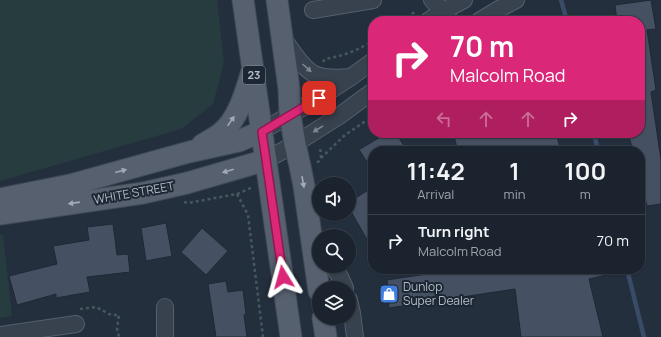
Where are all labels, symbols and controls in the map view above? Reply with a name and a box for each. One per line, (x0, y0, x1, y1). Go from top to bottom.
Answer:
text: 70 m (450, 27, 514, 65)
icon: right (384, 32, 436, 84)
one-way arrow (302, 63, 312, 73)
text: Malcolm Road (450, 63, 565, 87)
road number: 23 (243, 66, 265, 84)
pin (302, 81, 336, 115)
icon: arrive (308, 87, 330, 109)
icon: left (433, 108, 455, 130)
icon: ahead (475, 108, 497, 130)
icon: ahead (517, 108, 539, 130)
icon: right (559, 108, 581, 130)
one-way arrow (227, 116, 235, 126)
one-way arrow (312, 126, 324, 133)
text: 11:42 (407, 154, 465, 187)
text: 1 (509, 154, 520, 187)
text: 100 (564, 154, 606, 187)
one-way arrow (115, 168, 127, 174)
one-way arrow (222, 168, 234, 174)
one-way arrow (300, 176, 306, 188)
street label: WHITE STREET (92, 177, 176, 208)
map controls (312, 177, 356, 325)
button: sound (312, 177, 356, 221)
text: Arrival (417, 185, 454, 203)
text: min (504, 185, 525, 203)
text: m (580, 185, 591, 203)
one-way arrow (68, 200, 80, 206)
text: Turn right (418, 221, 489, 242)
button: search (312, 229, 356, 273)
icon: right (384, 230, 406, 252)
text: 70 m (597, 230, 629, 251)
text: Malcolm Road (418, 242, 501, 260)
position arrow (262, 256, 304, 298)
place label: Dunlop Super Dealer (403, 278, 475, 309)
button: layers (312, 281, 356, 325)
shop icon: Dunlop Super Dealer (378, 283, 400, 305)

